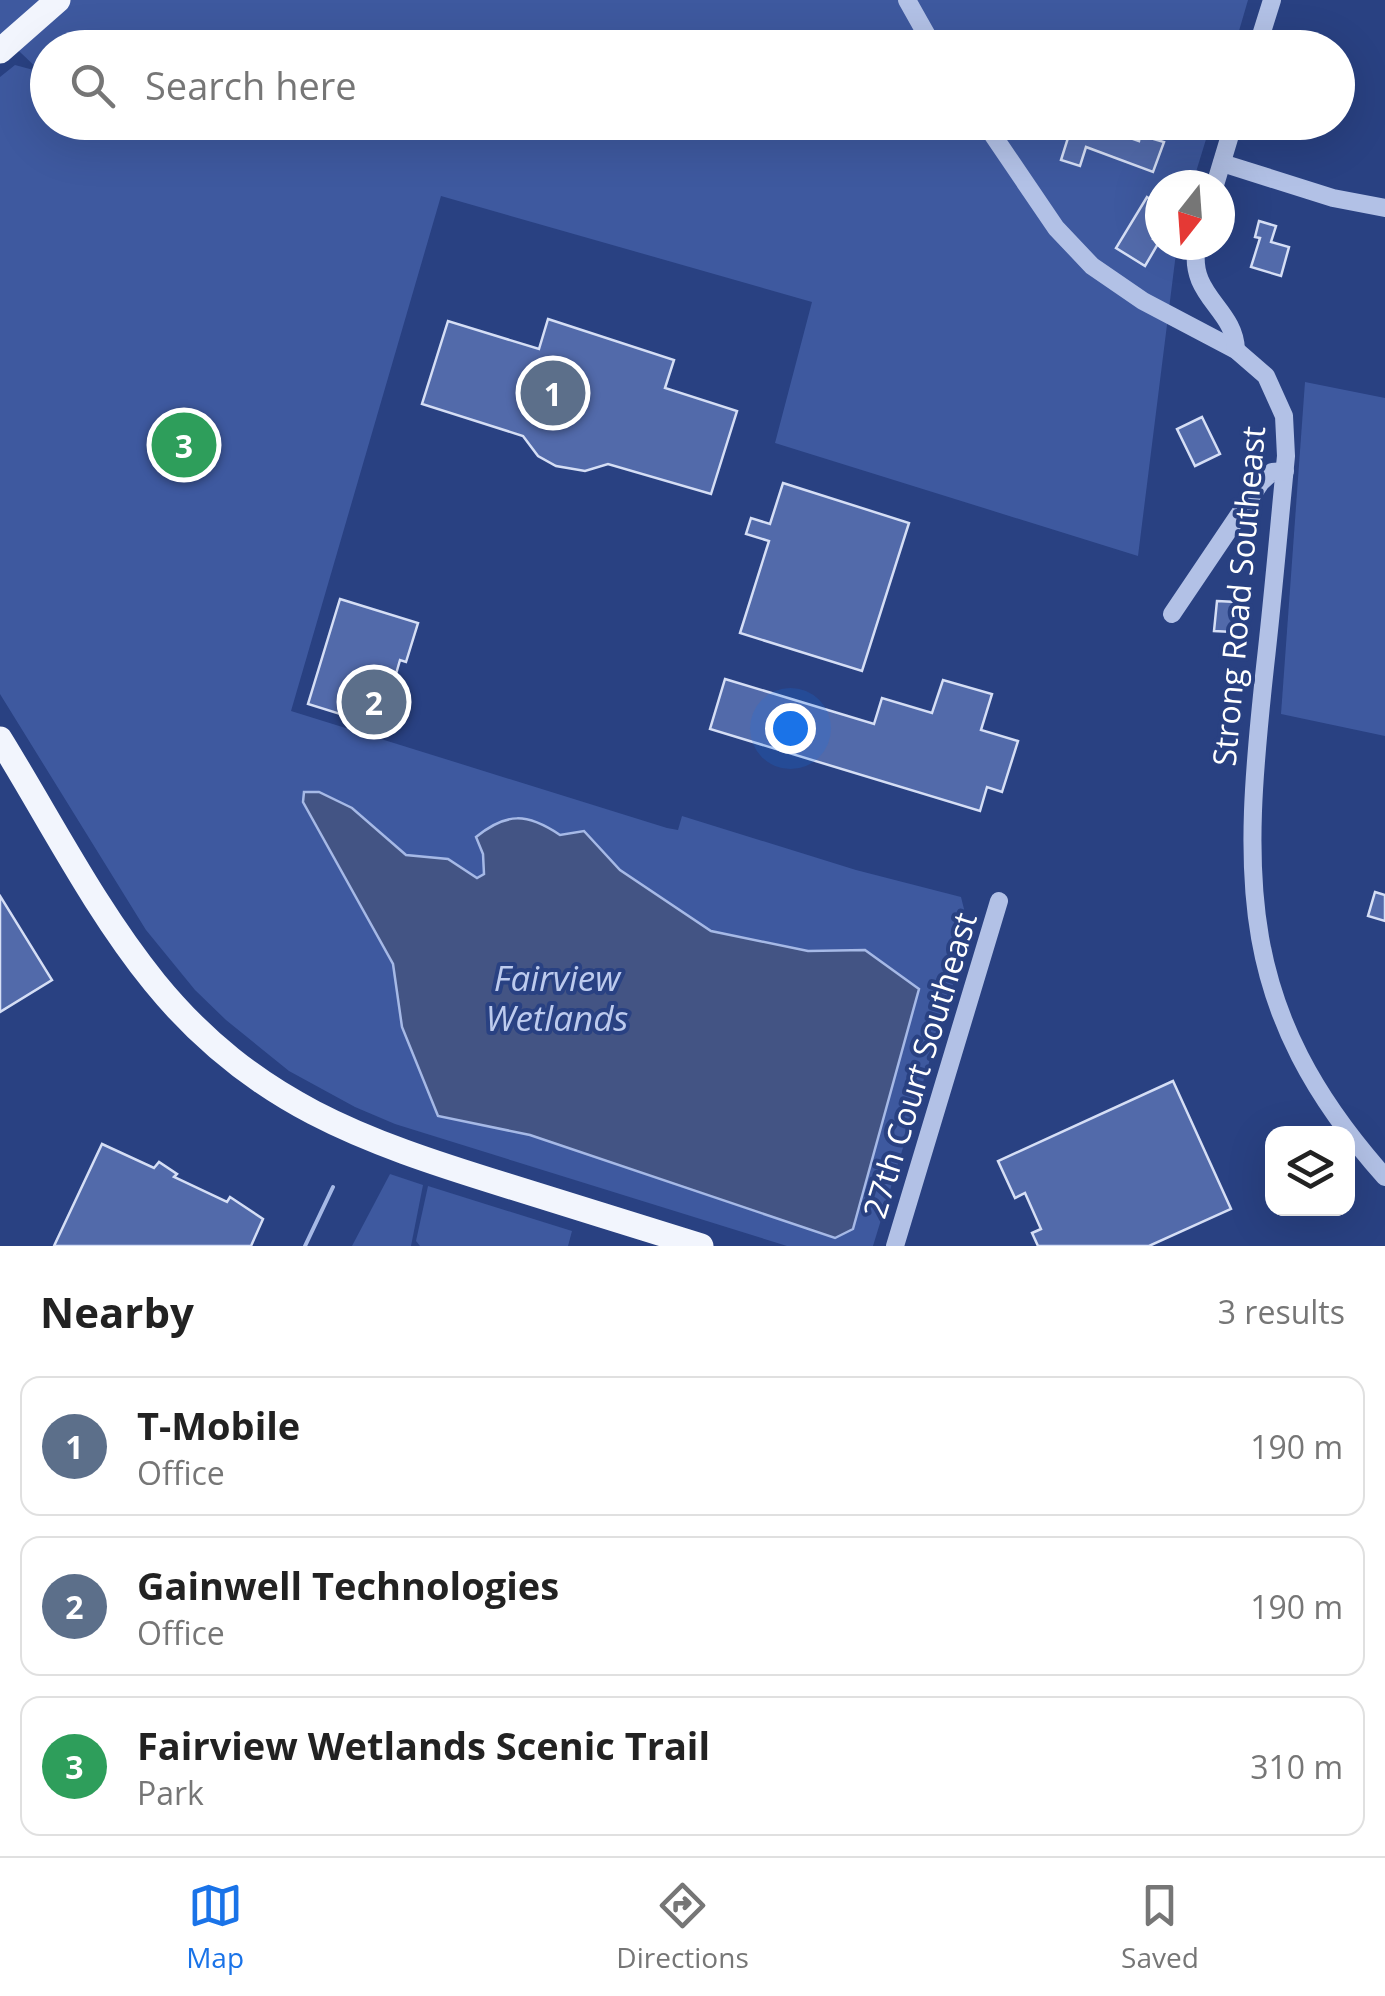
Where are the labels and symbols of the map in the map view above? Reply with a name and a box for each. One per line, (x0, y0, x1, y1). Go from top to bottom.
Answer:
north arrow (1145, 170, 1235, 260)
pin: 1 (520, 356, 586, 430)
pin: 3 (152, 408, 216, 482)
street label: Strong Road Southeast (1202, 424, 1274, 768)
pin: 2 (342, 664, 406, 740)
your location (765, 703, 816, 754)
street label: 27th Court Southeast (852, 907, 986, 1223)
water label: Fairview Wetlands (486, 954, 628, 1041)

